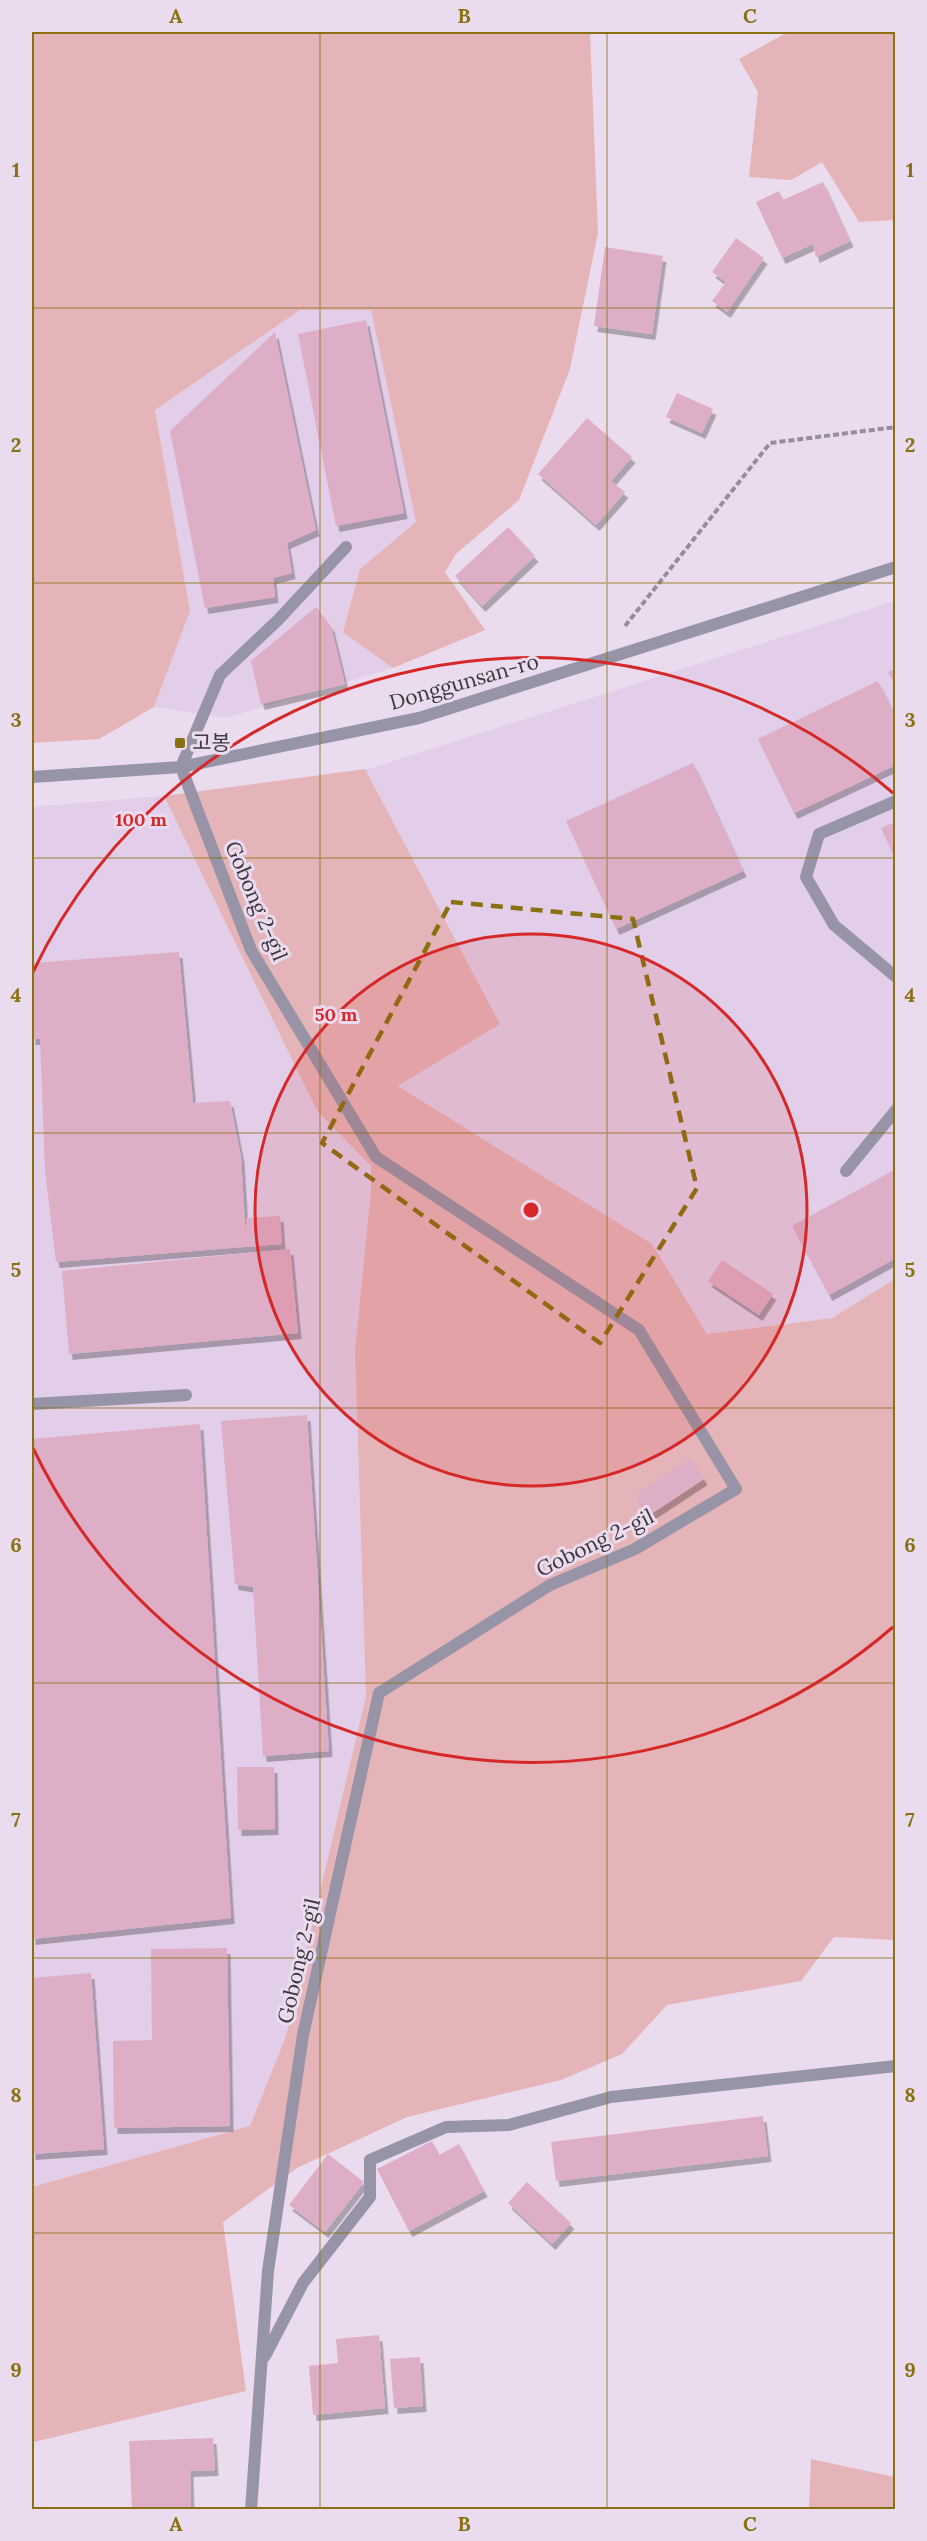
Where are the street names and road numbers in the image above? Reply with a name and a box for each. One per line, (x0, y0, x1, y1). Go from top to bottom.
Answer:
street label: Donggunsan-ro (386, 647, 542, 716)
street label: Gobong 2-gil (219, 837, 294, 965)
street label: Gobong 2-gil (532, 1502, 658, 1583)
street label: Gobong 2-gil (271, 1896, 326, 2026)

